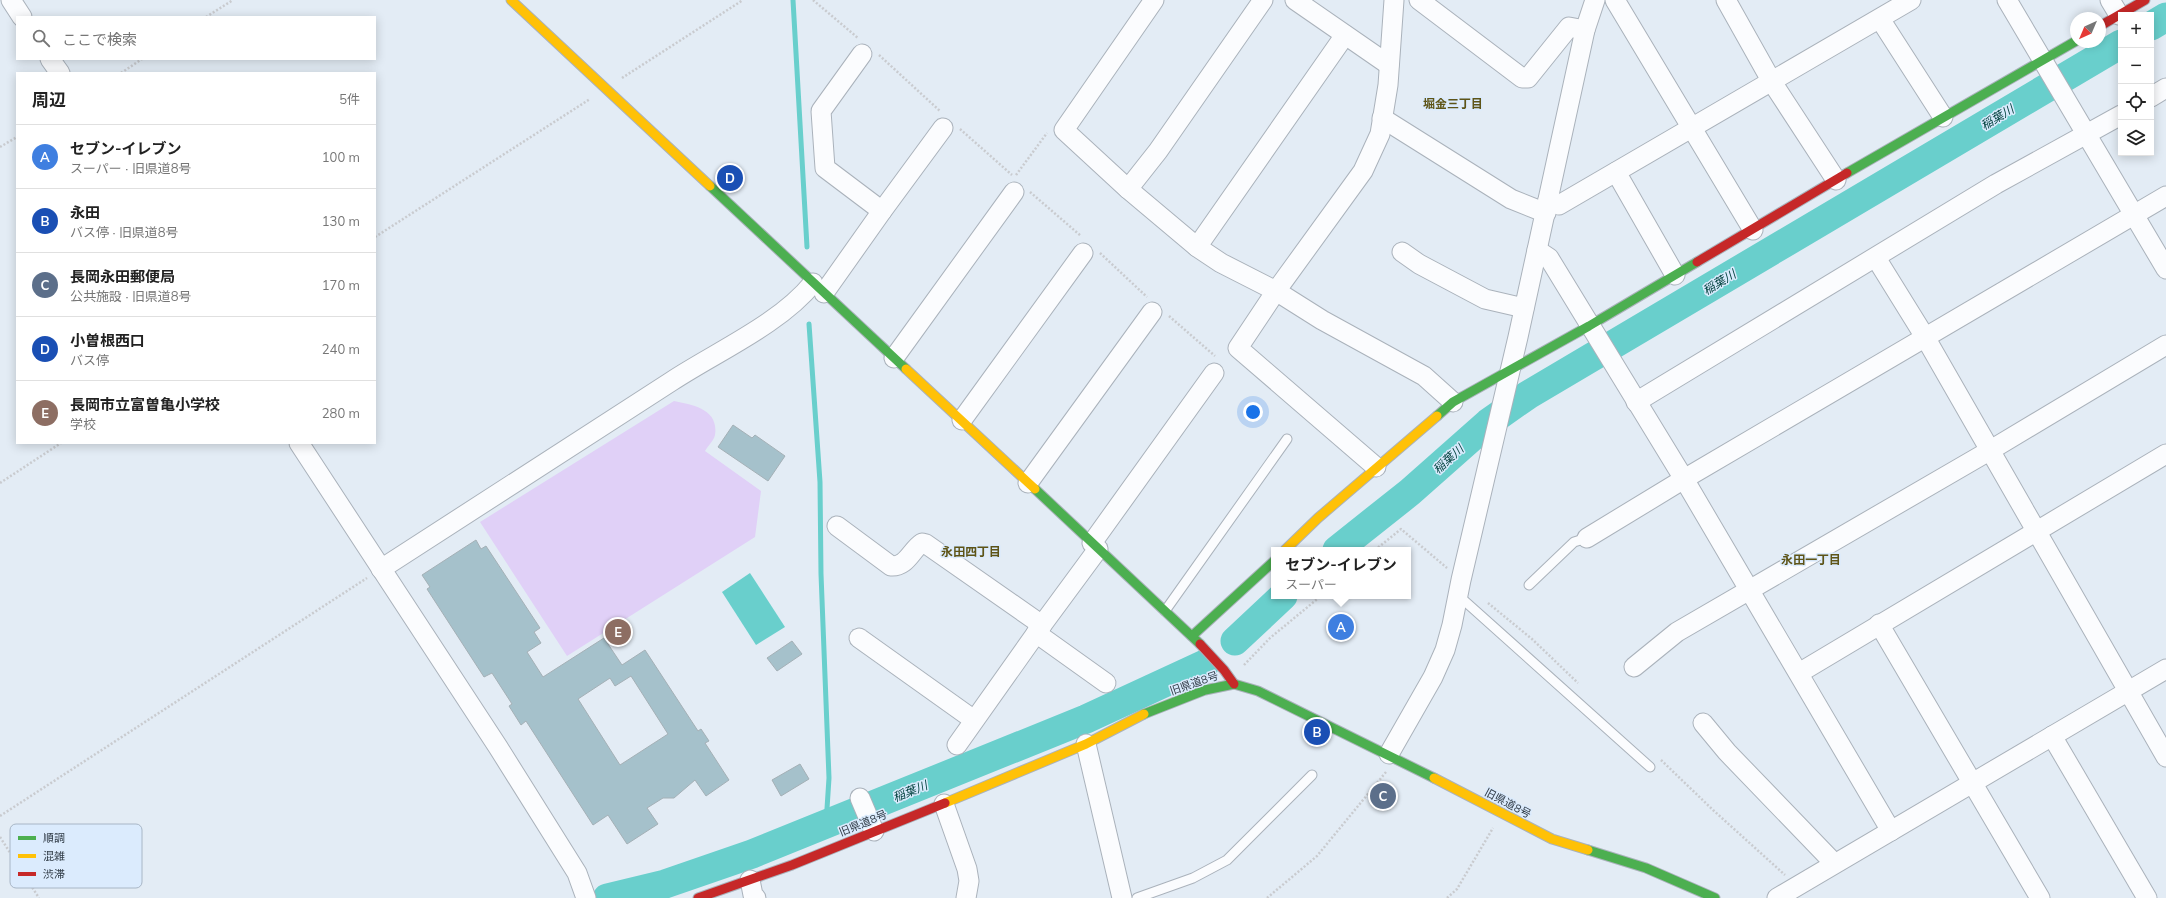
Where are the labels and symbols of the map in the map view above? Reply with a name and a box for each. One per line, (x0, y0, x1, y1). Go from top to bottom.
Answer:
north arrow (2070, 12, 2106, 48)
district label: 堀金三丁目 (1423, 96, 1483, 111)
water label: 稲葉川 (1978, 100, 2018, 133)
pin: D (717, 163, 743, 193)
water label: 稲葉川 (1700, 265, 1740, 298)
your location (1243, 402, 1263, 422)
water label: 稲葉川 (1430, 440, 1468, 477)
district label: 永田四丁目 (941, 544, 1001, 559)
district label: 永田一丁目 (1781, 552, 1841, 567)
pin: A (1328, 612, 1354, 642)
pin: E (605, 617, 631, 647)
street label: 旧県道8号 (1168, 668, 1220, 698)
pin: B (1304, 717, 1330, 747)
water label: 稲葉川 (890, 777, 931, 805)
pin: C (1370, 781, 1396, 811)
street label: 旧県道8号 (1482, 785, 1534, 821)
street label: 旧県道8号 (837, 807, 889, 839)
legend (10, 824, 142, 888)
text: 順調 (43, 831, 65, 845)
text: 混雑 (43, 849, 65, 863)
text: 渋滞 (43, 867, 65, 881)

